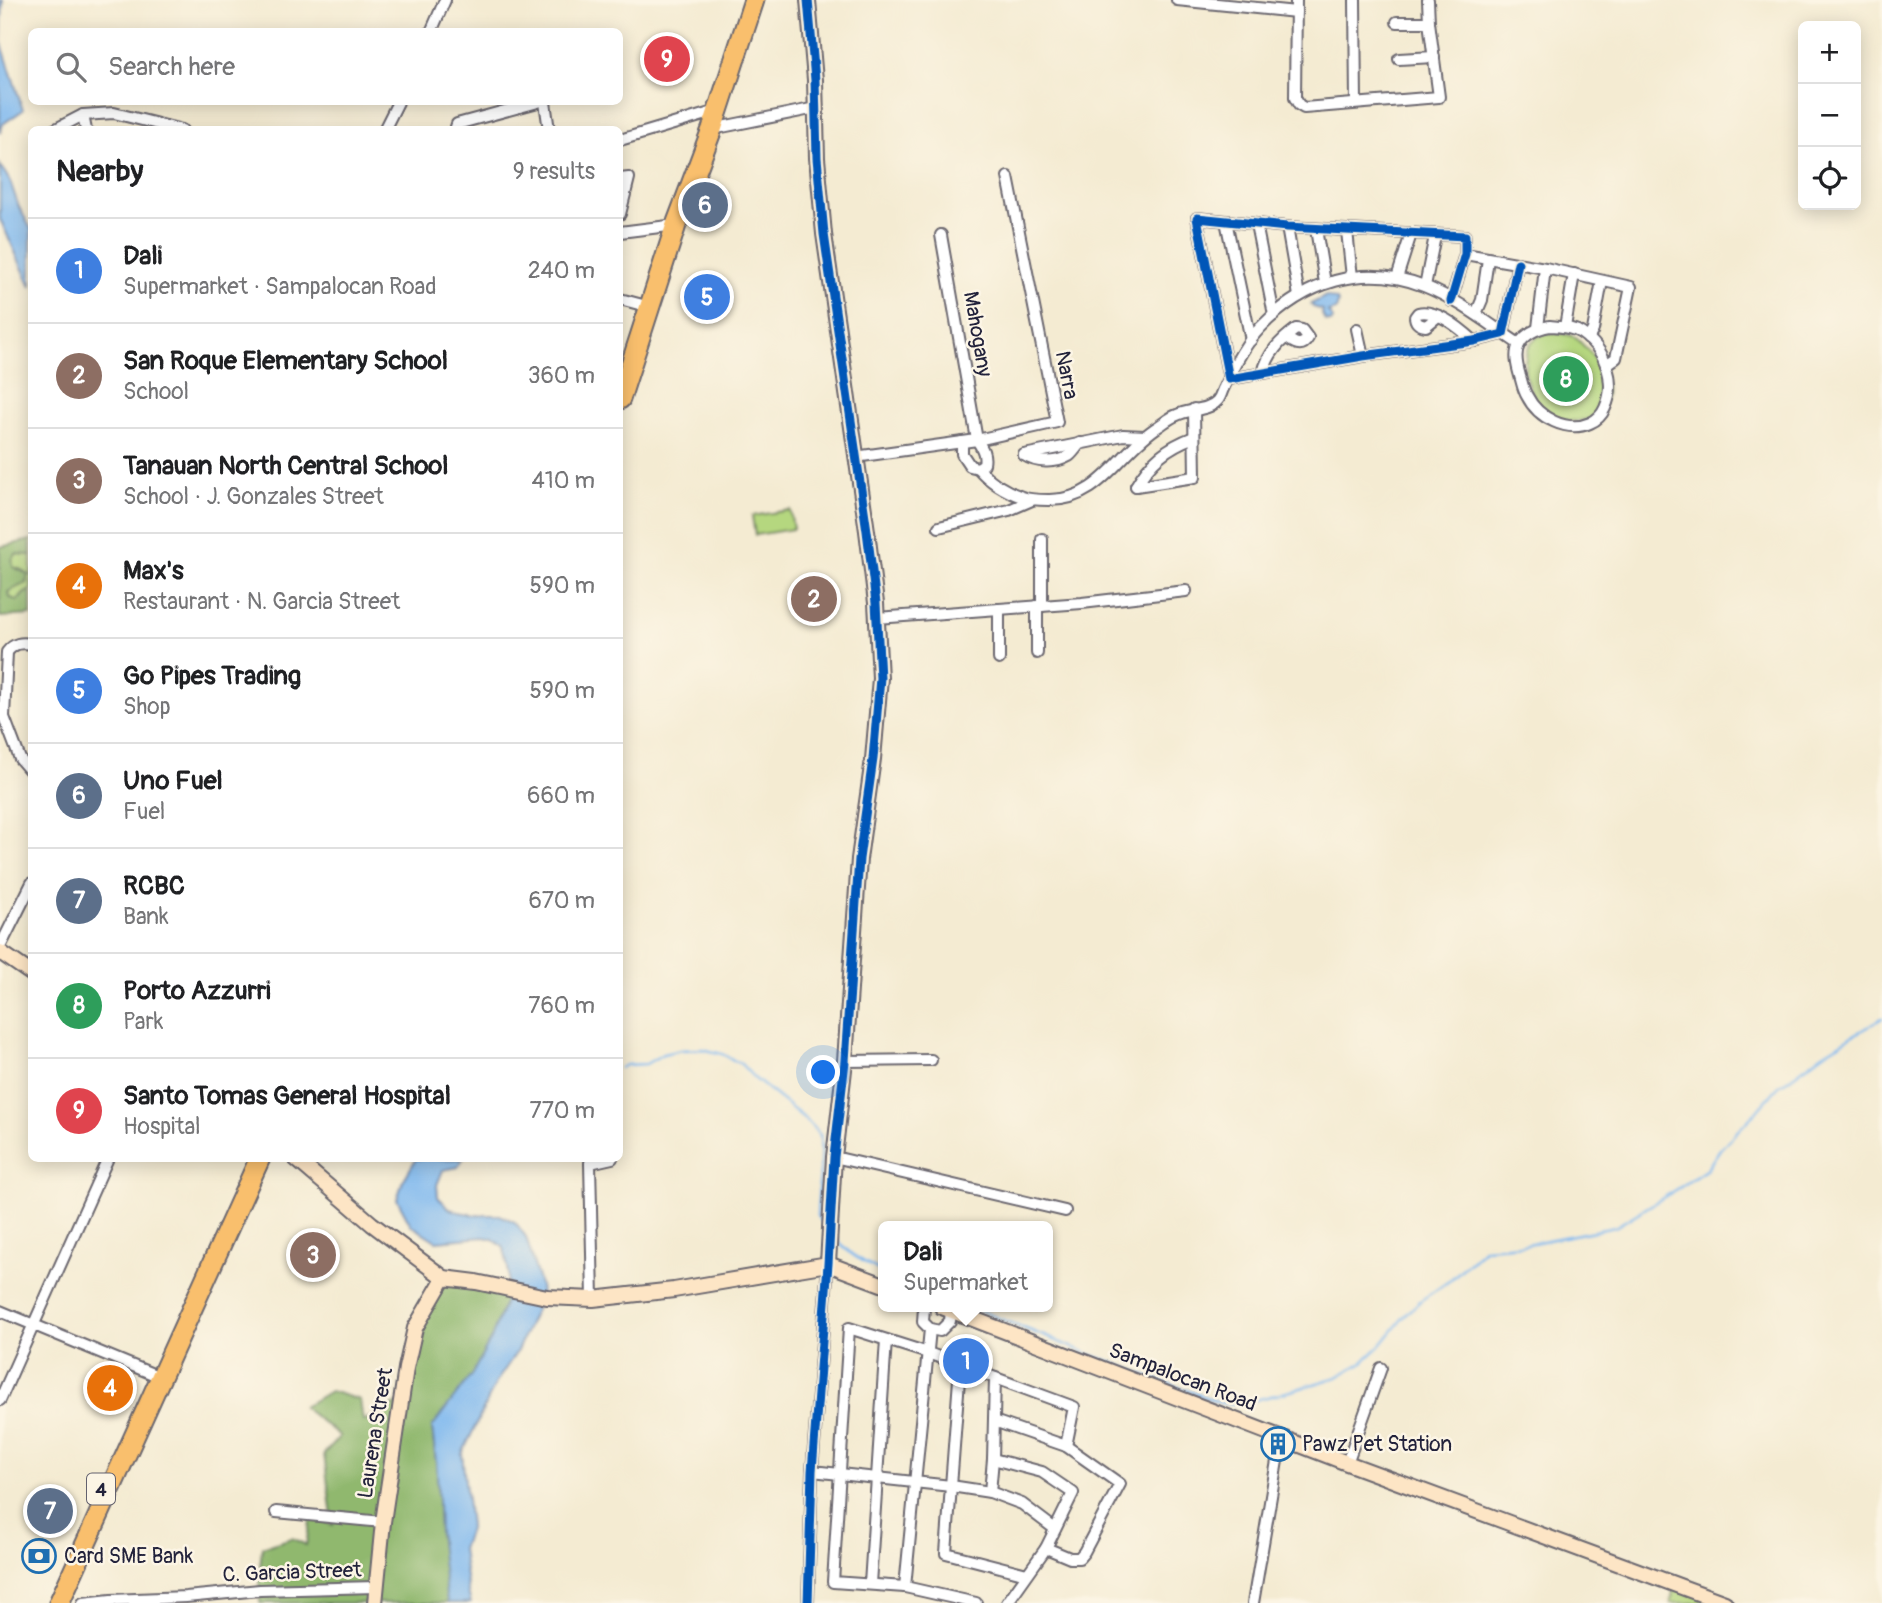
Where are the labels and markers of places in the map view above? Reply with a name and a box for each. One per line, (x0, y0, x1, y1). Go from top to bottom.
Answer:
pin: 9 (644, 33, 690, 85)
pin: 6 (682, 179, 728, 231)
pin: 5 (684, 271, 730, 323)
pin: 8 (1543, 353, 1589, 405)
pin: 2 (791, 573, 837, 625)
pin: 3 (290, 1229, 336, 1281)
pin: 1 (943, 1335, 989, 1387)
pin: 4 (87, 1362, 133, 1414)
building icon: Pawz Pet Station (1259, 1425, 1297, 1463)
place label: Pawz Pet Station (1302, 1431, 1452, 1458)
pin: 7 (27, 1485, 73, 1537)
bank icon: Card SME Bank (20, 1537, 58, 1575)
place label: Card SME Bank (64, 1543, 193, 1570)

